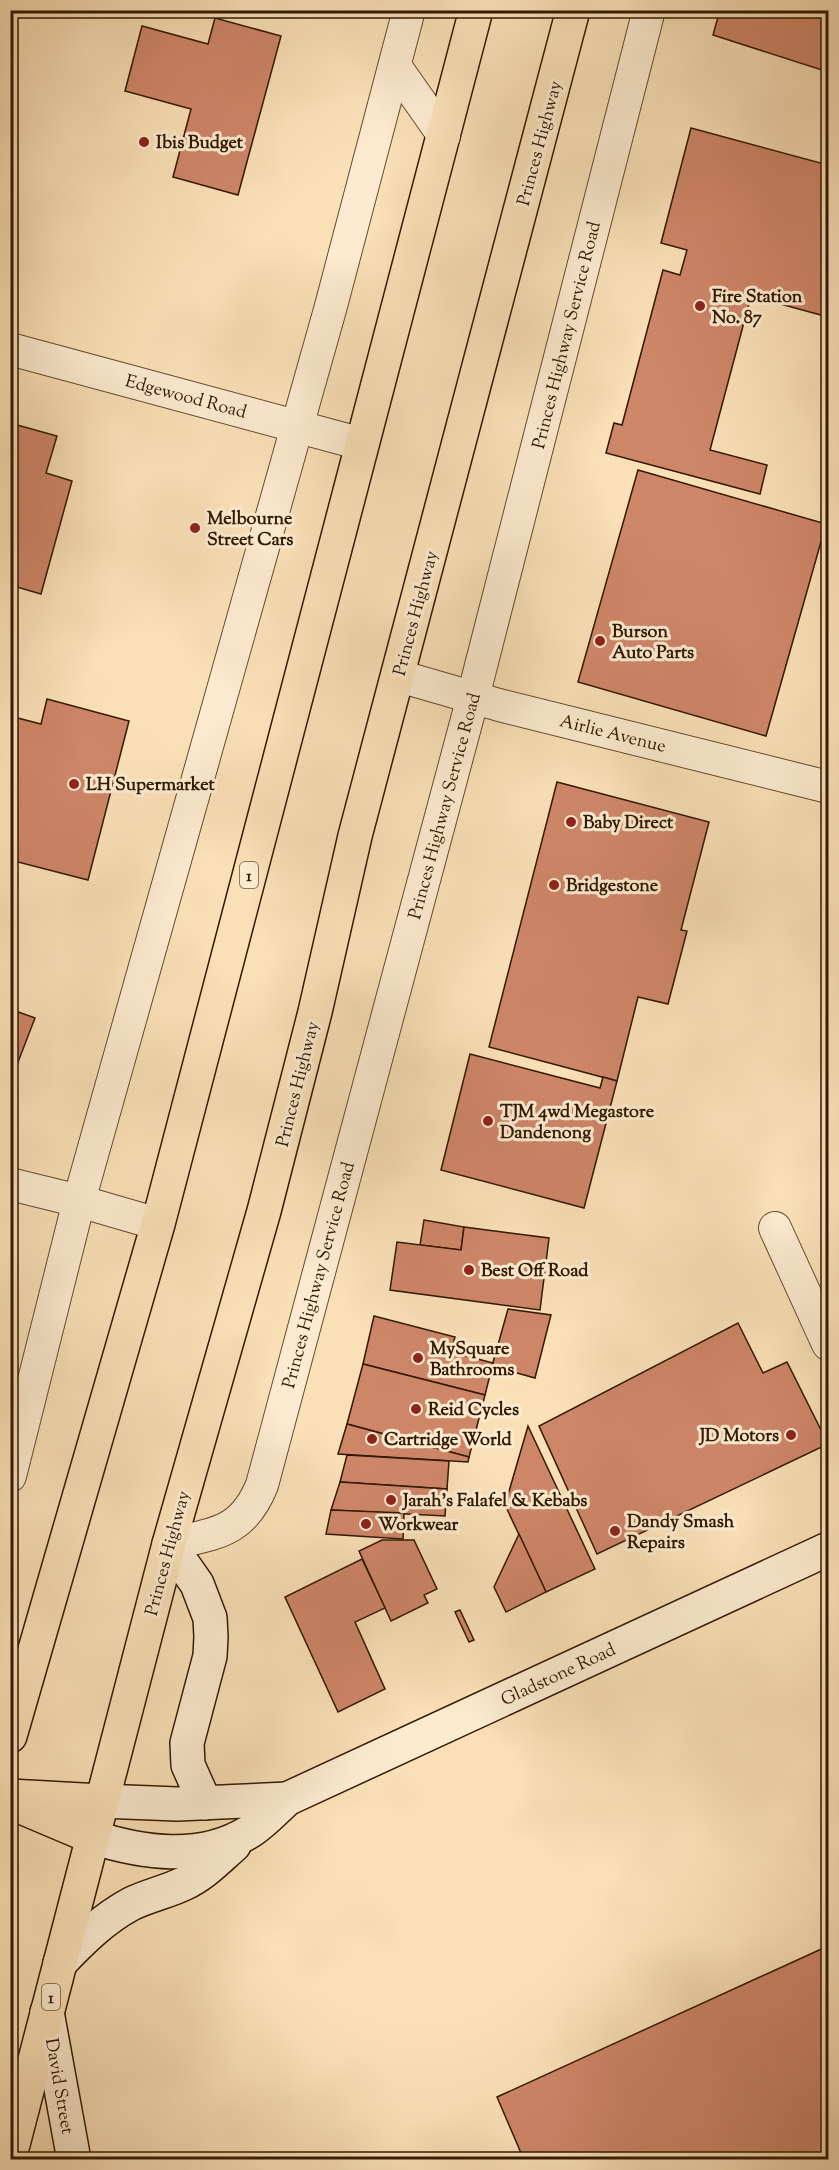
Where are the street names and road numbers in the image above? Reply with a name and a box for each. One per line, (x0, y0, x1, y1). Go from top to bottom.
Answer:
street label: Princes Highway (512, 78, 570, 209)
street label: Princes Highway Service Road (527, 219, 609, 452)
street label: Edgewood Road (122, 369, 249, 427)
street label: Princes Highway (388, 548, 446, 679)
street label: Princes Highway Service Road (403, 690, 489, 923)
street label: Airlie Avenue (557, 709, 668, 761)
road number: 1 (240, 862, 258, 888)
street label: Princes Highway (271, 1019, 327, 1150)
street label: Princes Highway Service Road (277, 1159, 363, 1392)
street label: Princes Highway (140, 1488, 198, 1619)
street label: Gladstone Road (497, 1638, 621, 1714)
road number: 1 (42, 1984, 60, 2010)
street label: David Street (37, 2036, 79, 2136)

